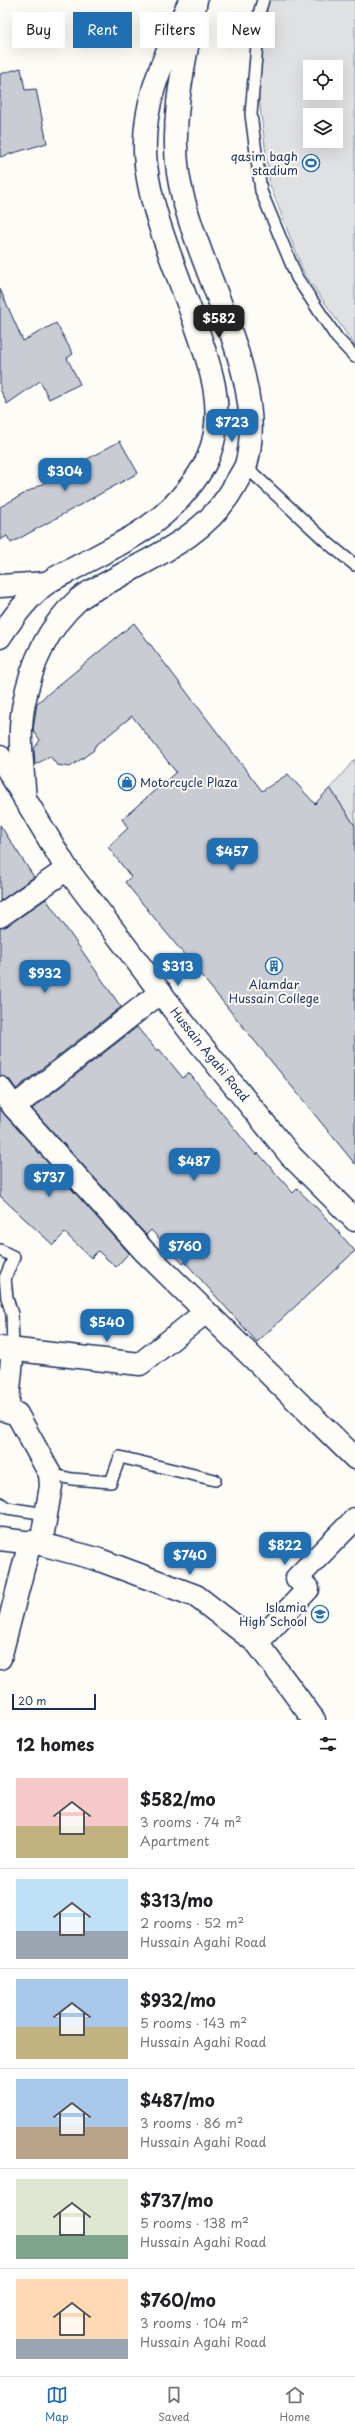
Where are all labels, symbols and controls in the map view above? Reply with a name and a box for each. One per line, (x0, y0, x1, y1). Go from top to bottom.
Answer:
chip: Buy (12, 12, 65, 48)
chip: Rent (73, 12, 132, 48)
chip: Filters (140, 12, 209, 48)
chip: New (217, 12, 275, 48)
map controls (303, 60, 343, 148)
button: locate (303, 60, 343, 100)
button: layers (303, 108, 343, 148)
place label: qasim bagh stadium (231, 147, 298, 179)
sports icon: qasim bagh stadium (301, 153, 321, 173)
pin: $582 (195, 305, 243, 339)
text: $582 (202, 308, 236, 327)
pin: $723 (208, 409, 256, 443)
text: $723 (215, 412, 249, 431)
pin: $304 (41, 458, 89, 492)
text: $304 (47, 461, 83, 480)
shop icon: Motorcycle Plaza (117, 772, 137, 792)
place label: Motorcycle Plaza (140, 773, 238, 791)
pin: $457 (208, 838, 256, 872)
text: $457 (216, 841, 248, 860)
pin: $313 (154, 953, 202, 987)
text: $313 (162, 956, 194, 975)
building icon: Alamdar Hussain College (264, 956, 284, 976)
pin: $932 (21, 960, 69, 994)
text: $932 (28, 963, 62, 982)
place label: Alamdar Hussain College (229, 975, 320, 1007)
street label: Hussain Agahi Road (166, 1003, 254, 1105)
pin: $487 (170, 1148, 218, 1182)
text: $487 (178, 1151, 210, 1170)
pin: $737 (25, 1164, 73, 1198)
text: $737 (33, 1167, 65, 1186)
pin: $760 (161, 1233, 209, 1267)
text: $760 (168, 1236, 202, 1255)
pin: $540 (83, 1309, 131, 1343)
text: $540 (89, 1312, 125, 1331)
pin: $822 (261, 1532, 309, 1566)
text: $822 (268, 1535, 302, 1554)
pin: $740 (166, 1542, 214, 1576)
text: $740 (173, 1545, 207, 1564)
place label: Islamia High School (239, 1598, 308, 1630)
school or university icon: Islamia High School (310, 1604, 330, 1624)
scale bar (12, 1692, 96, 1711)
text: 20 m (18, 1692, 46, 1709)
text: 12 homes (16, 1731, 94, 1757)
icon: filters (317, 1733, 339, 1755)
text: $582/mo (140, 1786, 216, 1812)
icon: home (48, 1794, 96, 1842)
text: 3 rooms · 74 m² (140, 1812, 242, 1831)
text: Apartment (140, 1831, 209, 1850)
text: $313/mo (140, 1887, 213, 1913)
icon: home (48, 1895, 96, 1943)
text: 2 rooms · 52 m² (140, 1913, 244, 1932)
text: Hussain Agahi Road (140, 1932, 266, 1951)
text: $932/mo (140, 1987, 216, 2013)
icon: home (48, 1995, 96, 2043)
text: 5 rooms · 143 m² (140, 2013, 247, 2032)
text: Hussain Agahi Road (140, 2032, 266, 2051)
text: $487/mo (140, 2087, 215, 2113)
icon: home (48, 2095, 96, 2143)
text: 3 rooms · 86 m² (140, 2113, 243, 2132)
text: Hussain Agahi Road (140, 2132, 266, 2151)
text: $737/mo (140, 2187, 213, 2213)
icon: home (48, 2195, 96, 2243)
text: 5 rooms · 138 m² (140, 2213, 249, 2232)
text: Hussain Agahi Road (140, 2232, 266, 2251)
text: $760/mo (140, 2287, 216, 2313)
icon: home (48, 2295, 96, 2343)
text: 3 rooms · 104 m² (140, 2313, 249, 2332)
text: Hussain Agahi Road (140, 2332, 266, 2351)
tab: Map (45, 2384, 68, 2425)
tab: Saved (158, 2384, 190, 2425)
tab: Home (279, 2384, 310, 2425)

